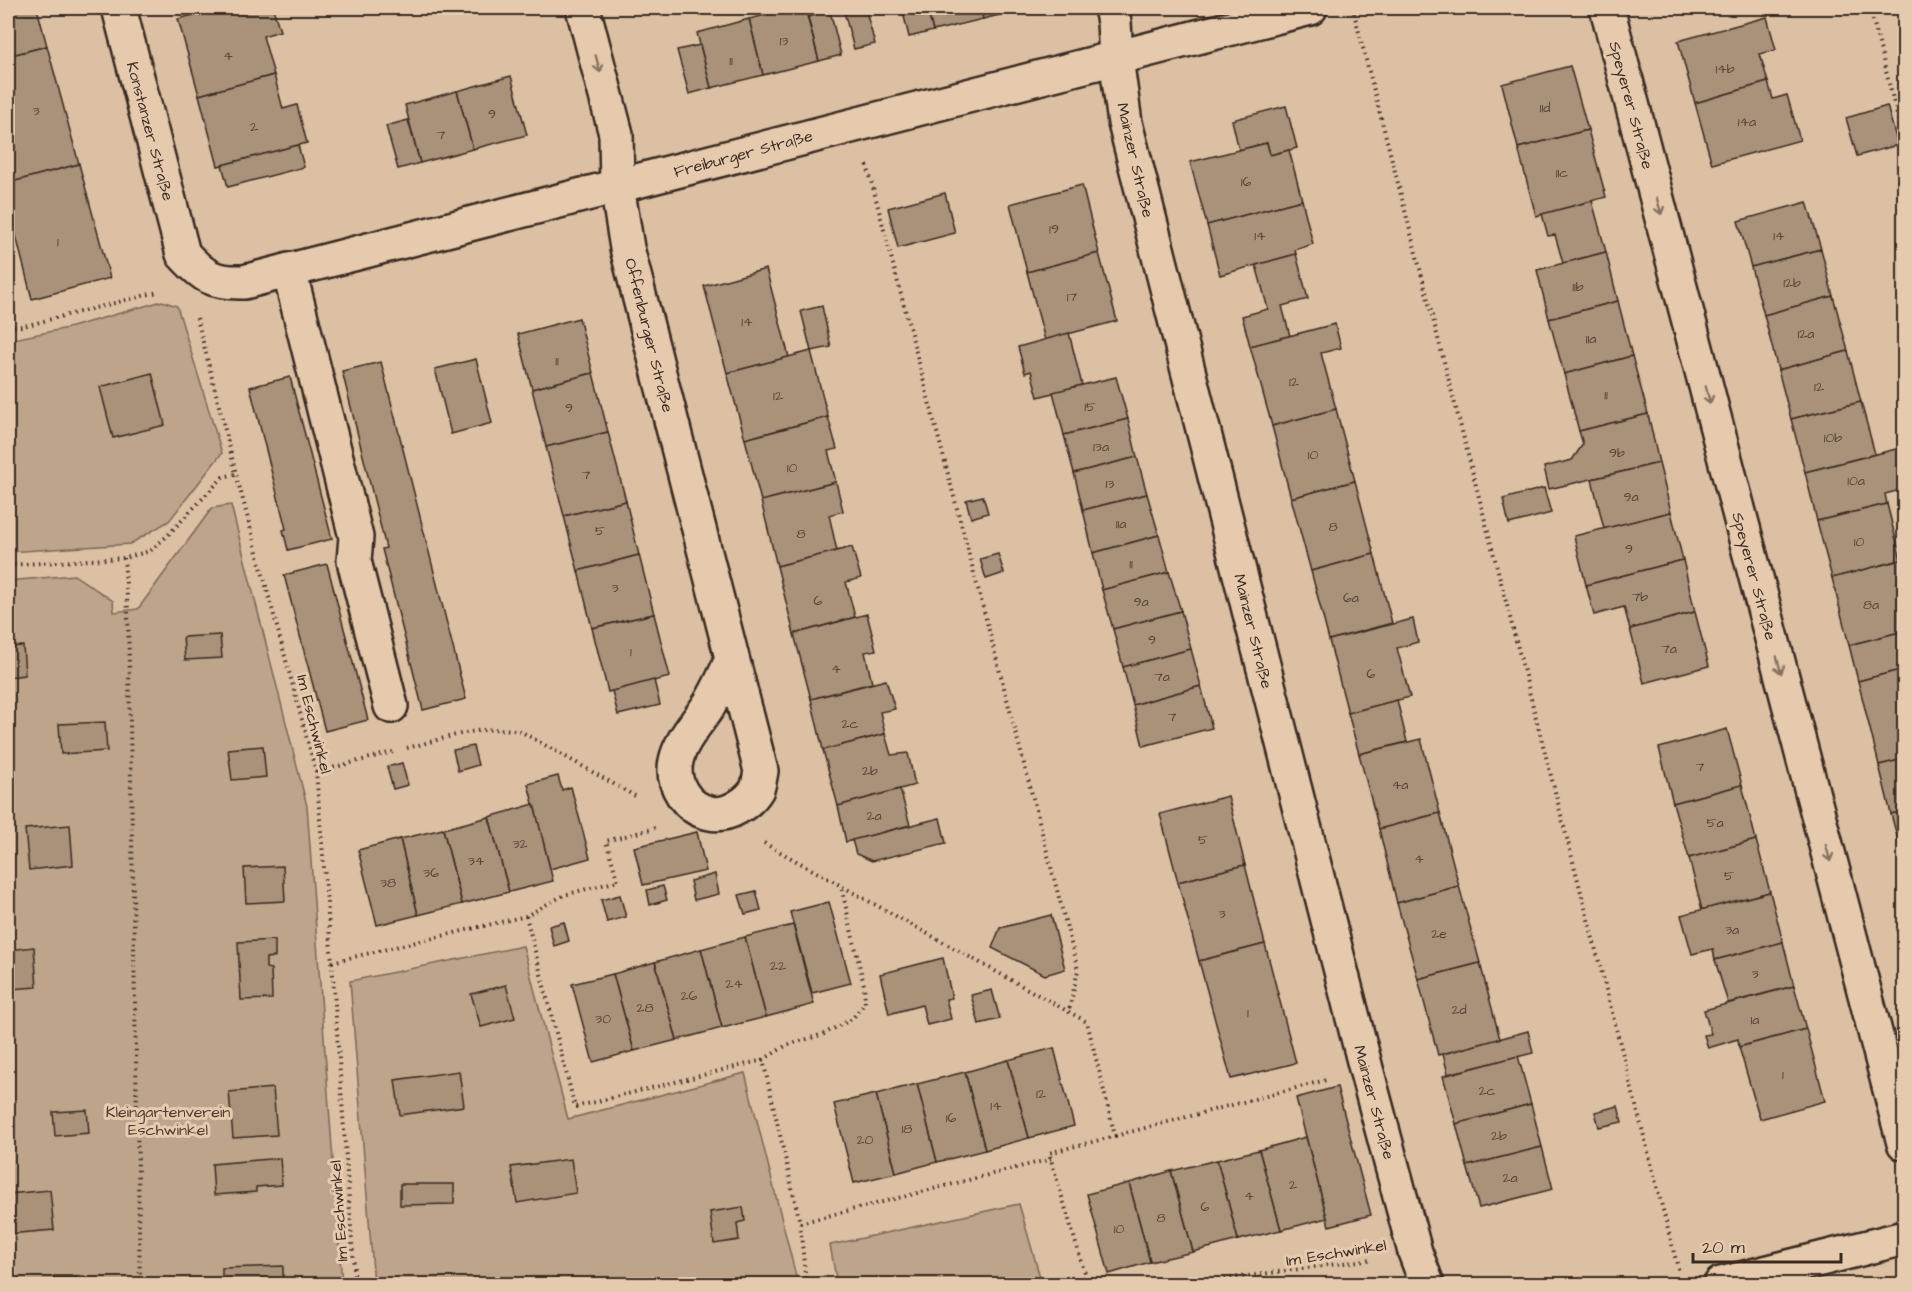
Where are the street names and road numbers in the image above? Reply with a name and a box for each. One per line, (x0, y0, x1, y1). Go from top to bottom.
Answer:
street label: Speyerer Straße (1602, 39, 1659, 172)
street label: Konstanzer Straße (121, 59, 179, 203)
street label: Mainzer Straße (1111, 101, 1159, 220)
street label: Freiburger Straße (671, 125, 816, 184)
street label: Offenburger Straße (618, 256, 679, 415)
street label: Speyerer Straße (1725, 510, 1782, 643)
street label: Mainzer Straße (1228, 572, 1278, 691)
street label: Im Eschwinkel (291, 672, 337, 776)
street label: Mainzer Straße (1348, 1043, 1400, 1162)
street label: Im Eschwinkel (324, 1160, 354, 1262)
street label: Im Eschwinkel (1284, 1234, 1388, 1272)

